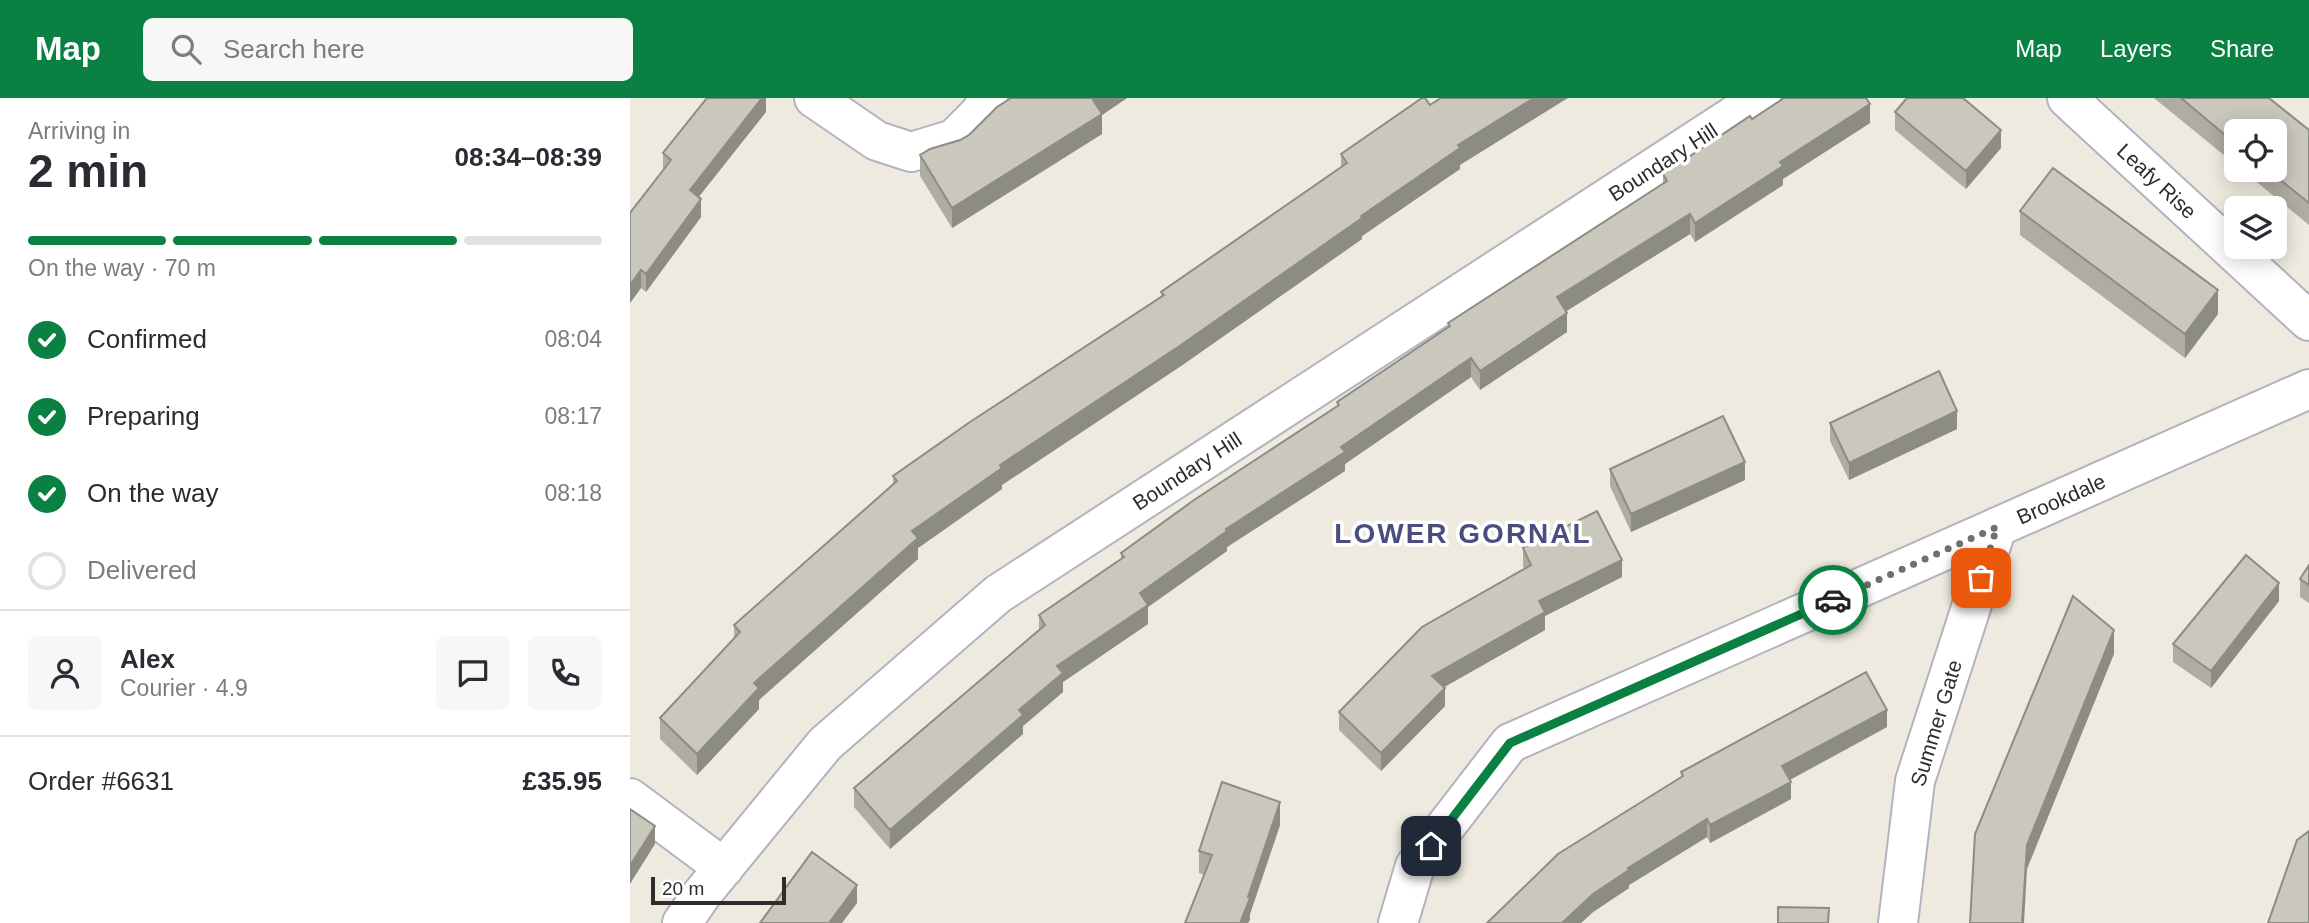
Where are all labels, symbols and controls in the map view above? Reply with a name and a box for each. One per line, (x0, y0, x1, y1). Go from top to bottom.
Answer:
search box (143, 18, 633, 81)
text: Map (35, 30, 101, 67)
icon: search (167, 30, 205, 68)
text: Search here (223, 34, 365, 64)
text: Map (2015, 35, 2062, 62)
text: Layers (2100, 35, 2172, 62)
text: Share (2210, 35, 2274, 62)
text: Arriving in (28, 118, 130, 144)
street label: Boundary Hill (1604, 118, 1722, 206)
map controls (2224, 119, 2287, 259)
button: locate (2224, 119, 2287, 182)
street label: Leafy Rise (2113, 139, 2201, 223)
text: 08:34–08:39 (455, 142, 602, 172)
text: 2 min (28, 145, 148, 197)
button: layers (2224, 196, 2287, 259)
text: On the way · 70 m (28, 255, 216, 281)
icon: check (28, 321, 66, 359)
text: Confirmed (87, 324, 207, 354)
text: 08:04 (544, 326, 602, 352)
icon: check (28, 398, 66, 436)
text: Preparing (87, 401, 200, 431)
text: 08:17 (544, 403, 602, 429)
street label: Boundary Hill (1128, 427, 1246, 515)
street label: Brookdale (2013, 469, 2109, 529)
icon: check (28, 475, 66, 513)
text: On the way (87, 478, 219, 508)
text: 08:18 (544, 480, 602, 506)
district label: LOWER GORNAL (1334, 518, 1592, 549)
pin (1951, 548, 2011, 608)
text: Delivered (87, 555, 197, 585)
icon: bag (1962, 559, 2000, 597)
courier (1798, 565, 1868, 635)
icon: car (1814, 581, 1852, 619)
button: person (28, 636, 102, 710)
button: chat (436, 636, 510, 710)
button: phone (528, 636, 602, 710)
text: Alex (120, 644, 175, 674)
street label: Summer Gate (1906, 657, 1966, 789)
text: Courier · 4.9 (120, 675, 248, 701)
text: Order #6631 (28, 766, 174, 796)
text: £35.95 (522, 766, 602, 796)
pin (1401, 816, 1461, 876)
icon: home (1412, 827, 1450, 865)
scale bar (651, 874, 786, 906)
text: 20 m (662, 878, 704, 899)

